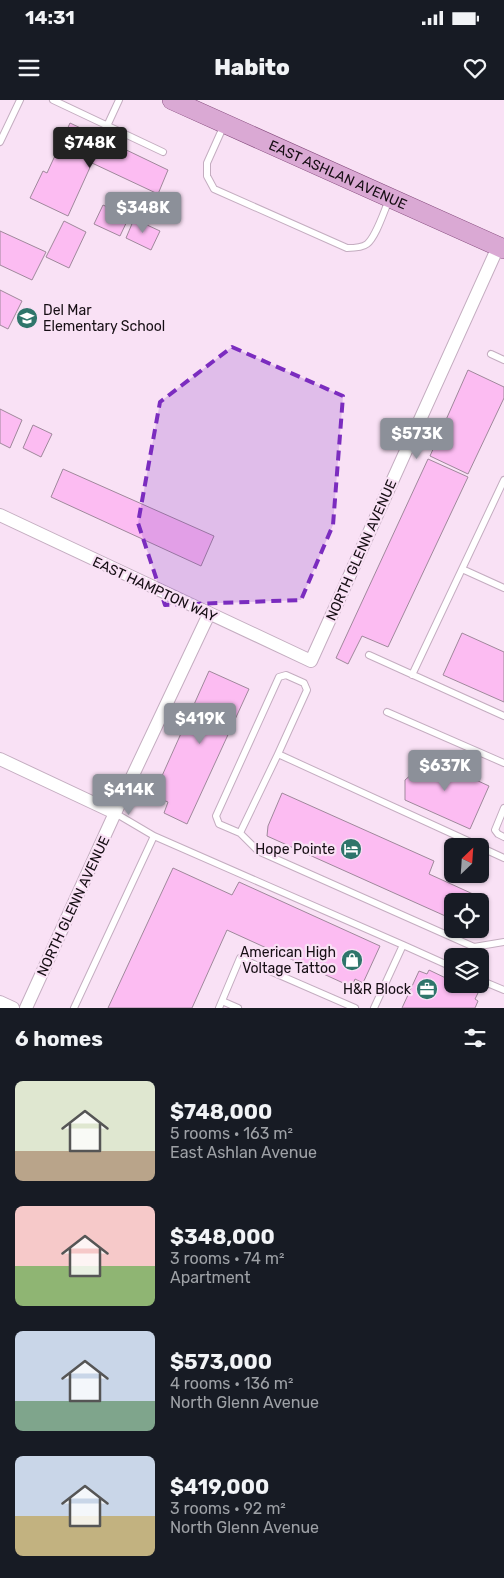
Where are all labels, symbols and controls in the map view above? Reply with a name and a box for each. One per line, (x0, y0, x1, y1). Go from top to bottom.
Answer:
text: 14:31 (25, 6, 75, 29)
icon: menu (15, 54, 43, 82)
text: Habito (214, 54, 290, 81)
icon: heart (461, 54, 489, 82)
pin: $748K (55, 127, 125, 169)
text: $748K (64, 133, 116, 152)
street label: EAST ASHLAN AVENUE (266, 137, 410, 213)
pin: $348K (108, 192, 178, 234)
text: $348K (116, 198, 170, 217)
place label: Del Mar Elementary School (43, 302, 165, 335)
school or university icon: Del Mar Elementary School (15, 306, 39, 330)
pin: $573K (382, 418, 452, 460)
text: $573K (391, 424, 443, 443)
street label: NORTH GLENN AVENUE (323, 477, 400, 623)
street label: EAST HAMPTON WAY (90, 553, 220, 626)
pin: $419K (165, 702, 235, 745)
text: $419K (175, 709, 225, 728)
pin: $637K (410, 750, 480, 792)
text: $637K (419, 756, 471, 775)
pin: $414K (94, 774, 164, 816)
text: $414K (104, 780, 154, 799)
street label: NORTH GLENN AVENUE (34, 833, 113, 979)
hotel icon: Hope Pointe (339, 837, 363, 861)
north arrow (444, 838, 489, 882)
map controls (444, 838, 489, 993)
place label: Hope Pointe (255, 841, 335, 858)
button: locate (444, 893, 489, 938)
place label: American High Voltage Tattoo (240, 944, 336, 977)
shop icon: American High Voltage Tattoo (340, 948, 364, 972)
button: layers (444, 948, 489, 993)
office icon: H&R Block (415, 977, 439, 1001)
place label: H&R Block (343, 981, 412, 998)
icon: filters (461, 1024, 489, 1052)
text: 6 homes (15, 1026, 103, 1051)
text: $748,000 (170, 1099, 272, 1124)
icon: home (55, 1101, 115, 1161)
text: 5 rooms · 163 m² (170, 1124, 293, 1143)
text: East Ashlan Avenue (170, 1143, 317, 1162)
text: $348,000 (170, 1224, 275, 1249)
icon: home (55, 1226, 115, 1286)
text: 3 rooms · 74 m² (170, 1249, 285, 1268)
text: Apartment (170, 1268, 250, 1287)
text: $573,000 (170, 1349, 272, 1374)
icon: home (55, 1351, 115, 1411)
text: 4 rooms · 136 m² (170, 1374, 293, 1393)
text: North Glenn Avenue (170, 1393, 319, 1412)
text: $419,000 (170, 1474, 269, 1499)
icon: home (55, 1476, 115, 1536)
text: 3 rooms · 92 m² (170, 1499, 286, 1518)
text: North Glenn Avenue (170, 1518, 319, 1537)

